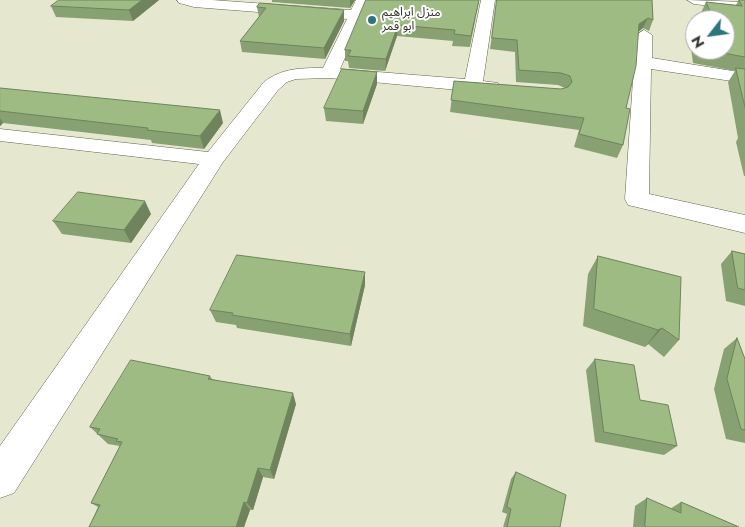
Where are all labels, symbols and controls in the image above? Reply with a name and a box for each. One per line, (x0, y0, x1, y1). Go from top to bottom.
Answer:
place label: منزل ابراهيم ابو قمر (382, 6, 441, 34)
north arrow (685, 10, 735, 60)
marker: منزل ابراهيم ابو قمر (366, 14, 378, 26)
text: N (686, 32, 709, 52)

